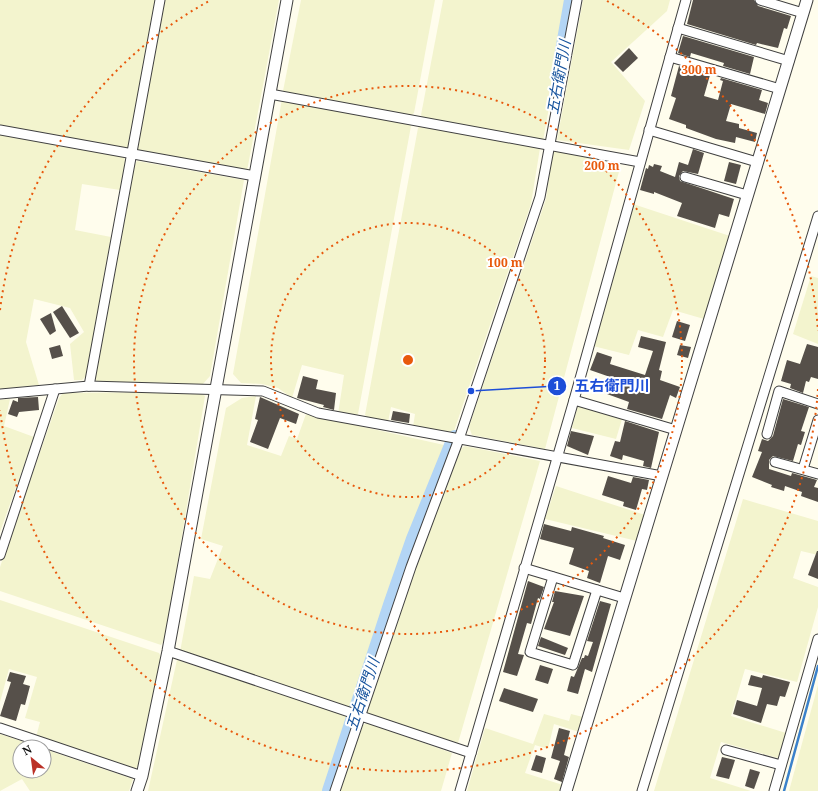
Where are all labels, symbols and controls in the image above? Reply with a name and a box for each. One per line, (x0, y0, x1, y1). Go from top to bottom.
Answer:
water label: 五右衛門川 (542, 36, 575, 116)
text: 300 m (681, 61, 717, 78)
text: 200 m (584, 157, 620, 174)
text: 100 m (487, 254, 523, 271)
centre of rings (401, 353, 415, 367)
callout: 五右衛門川 (547, 372, 658, 399)
text: 五右衛門川 (574, 375, 650, 395)
text: 1 (554, 377, 561, 394)
water label: 五右衛門川 (341, 653, 384, 733)
north arrow (12, 739, 52, 779)
text: N (19, 741, 35, 758)

